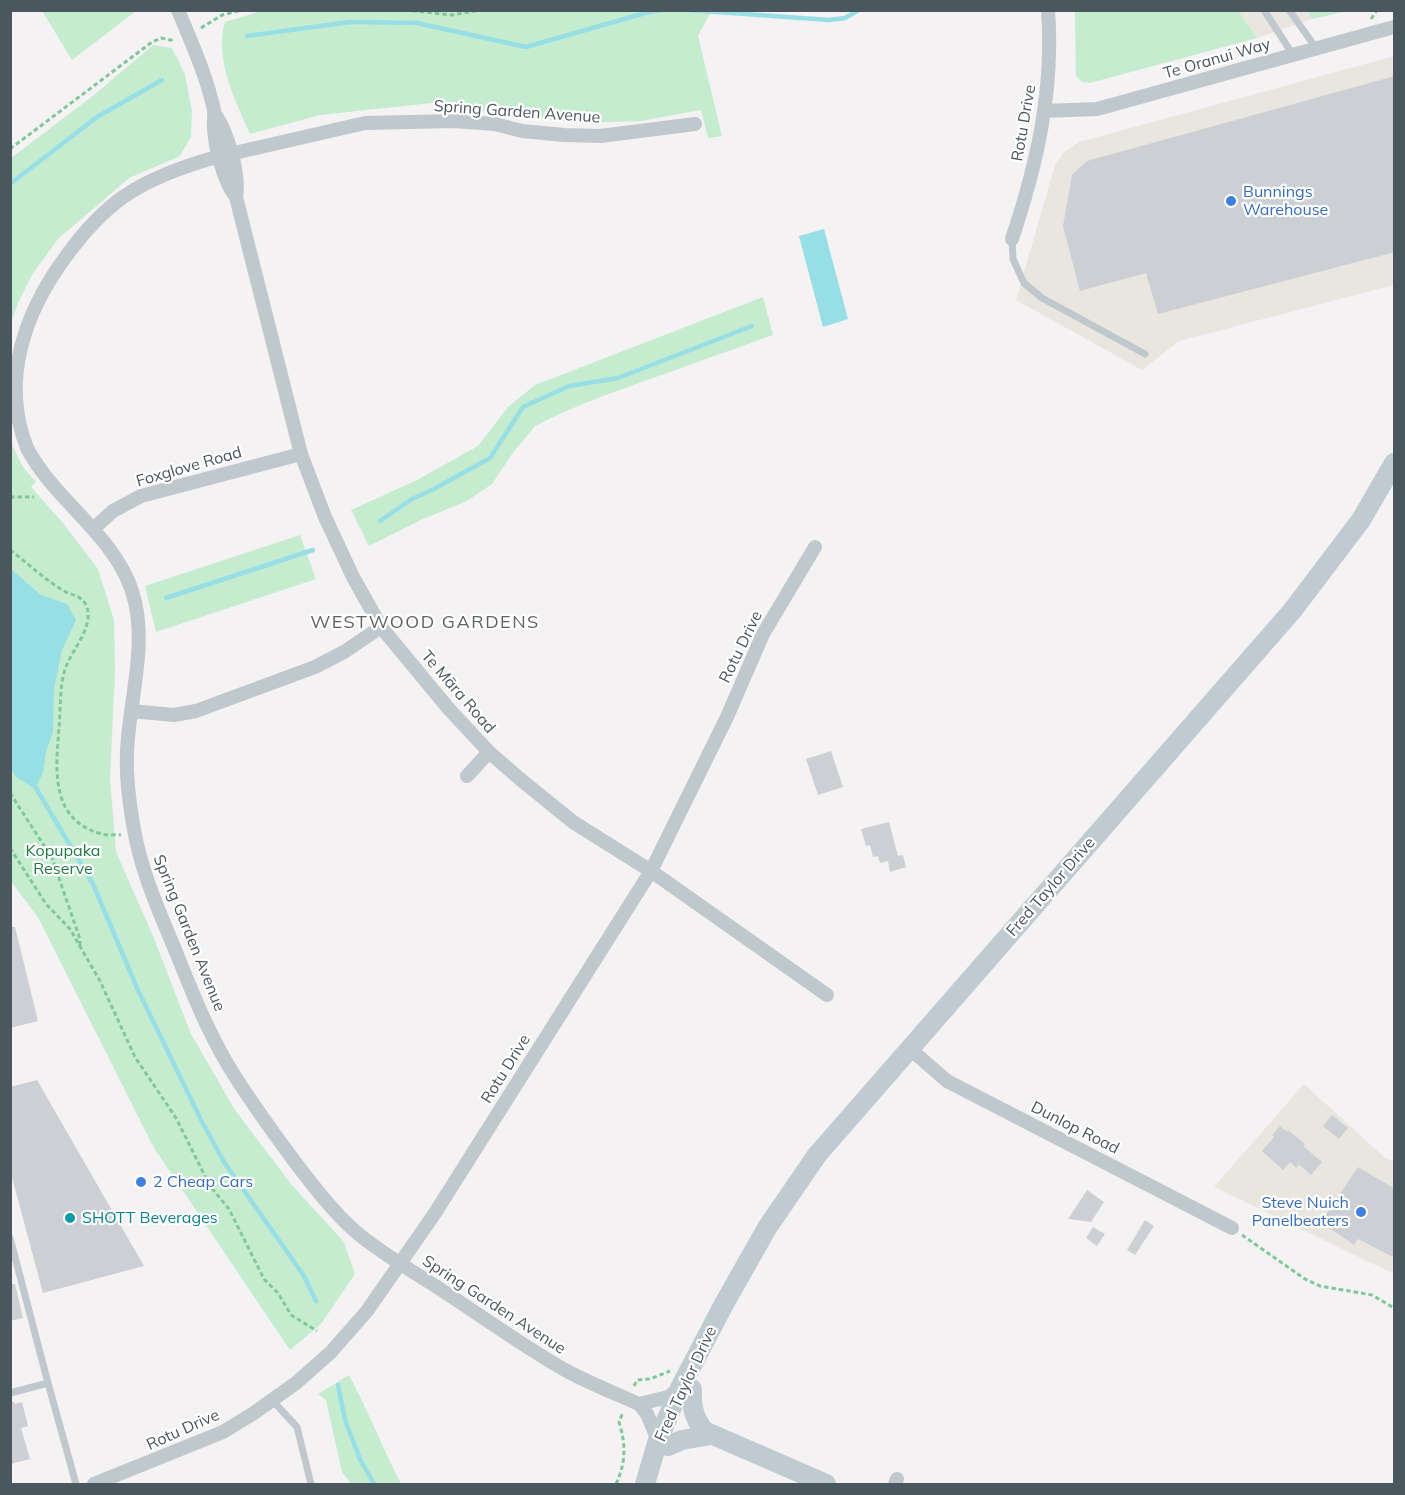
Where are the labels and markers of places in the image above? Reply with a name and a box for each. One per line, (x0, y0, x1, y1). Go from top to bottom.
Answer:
place label: Bunnings Warehouse (1243, 182, 1328, 220)
marker: Bunnings Warehouse (1224, 194, 1238, 208)
place label: 2 Cheap Cars (153, 1172, 253, 1192)
marker: 2 Cheap Cars (134, 1175, 148, 1189)
place label: Steve Nuich Panelbeaters (1252, 1193, 1349, 1231)
marker: Steve Nuich Panelbeaters (1354, 1205, 1368, 1219)
place label: SHOTT Beverages (82, 1208, 218, 1228)
marker: SHOTT Beverages (63, 1211, 77, 1225)

